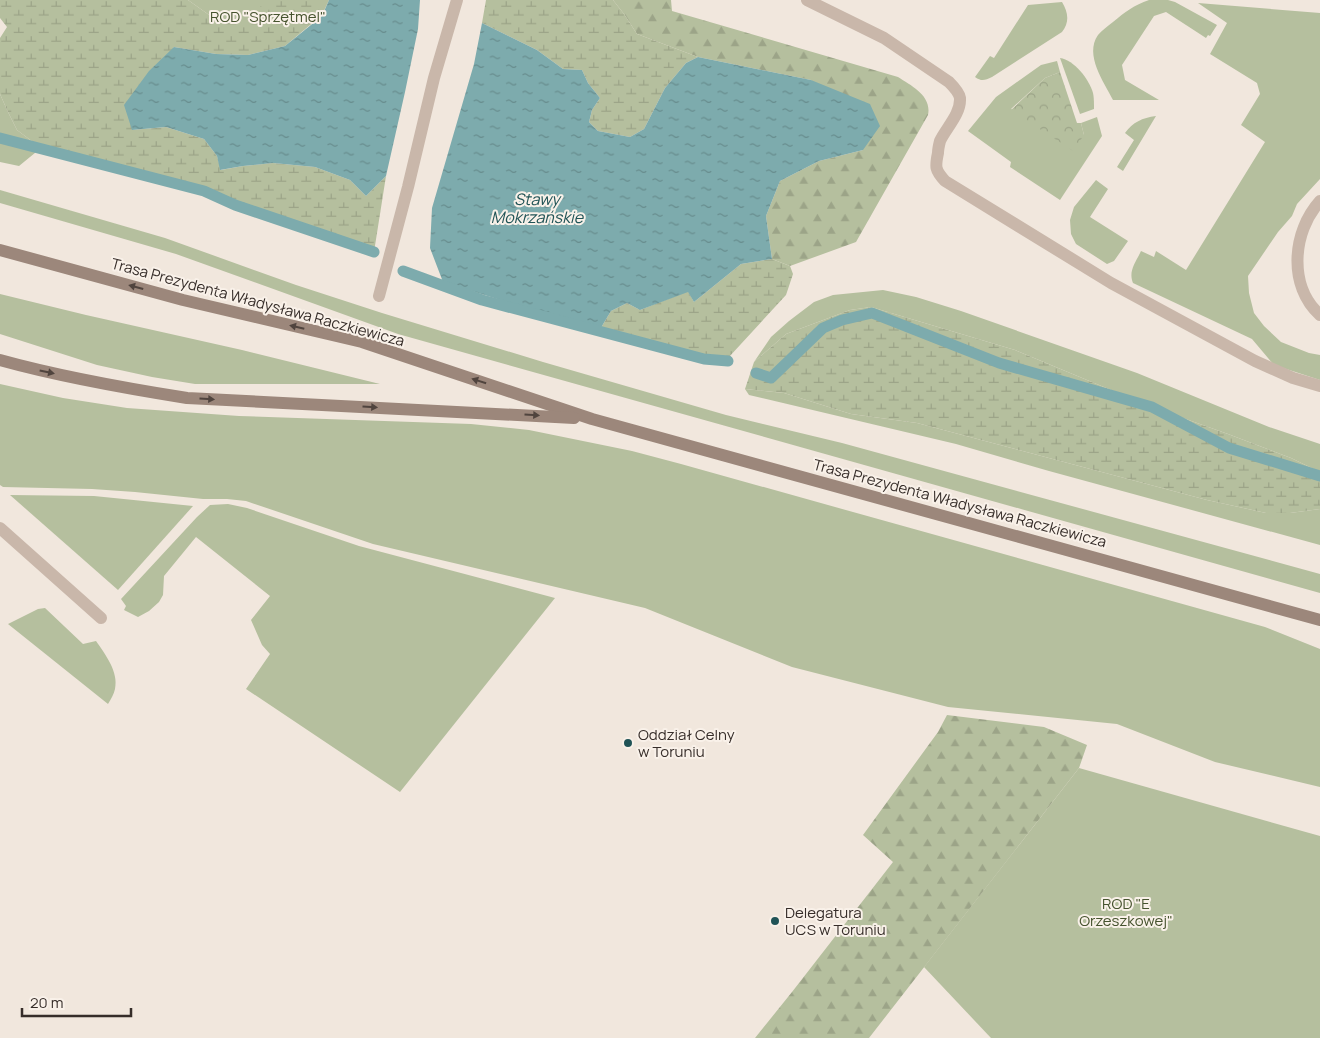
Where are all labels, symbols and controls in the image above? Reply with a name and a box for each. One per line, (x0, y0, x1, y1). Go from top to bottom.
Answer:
park label: ROD "Sprzętmel" (210, 6, 326, 27)
water label: Stawy Mokrzańskie (491, 188, 585, 228)
street label: Trasa Prezydenta Władysława Raczkiewicza (109, 253, 407, 351)
one-way arrow (128, 283, 143, 291)
one-way arrow (290, 323, 305, 331)
one-way arrow (40, 369, 56, 377)
one-way arrow (471, 377, 486, 385)
one-way arrow (200, 395, 216, 403)
one-way arrow (362, 404, 378, 412)
one-way arrow (524, 412, 540, 420)
street label: Trasa Prezydenta Władysława Raczkiewicza (811, 454, 1109, 552)
place label: Oddział Celny w Toruniu (638, 724, 735, 762)
marker: Oddział Celny w Toruniu (622, 737, 634, 749)
park label: ROD "E Orzeszkowej" (1079, 893, 1173, 931)
place label: Delegatura UCS w Toruniu (785, 902, 886, 940)
marker: Delegatura UCS w Toruniu (769, 915, 781, 927)
scale bar (22, 986, 131, 1018)
text: 20 m (30, 992, 63, 1013)

